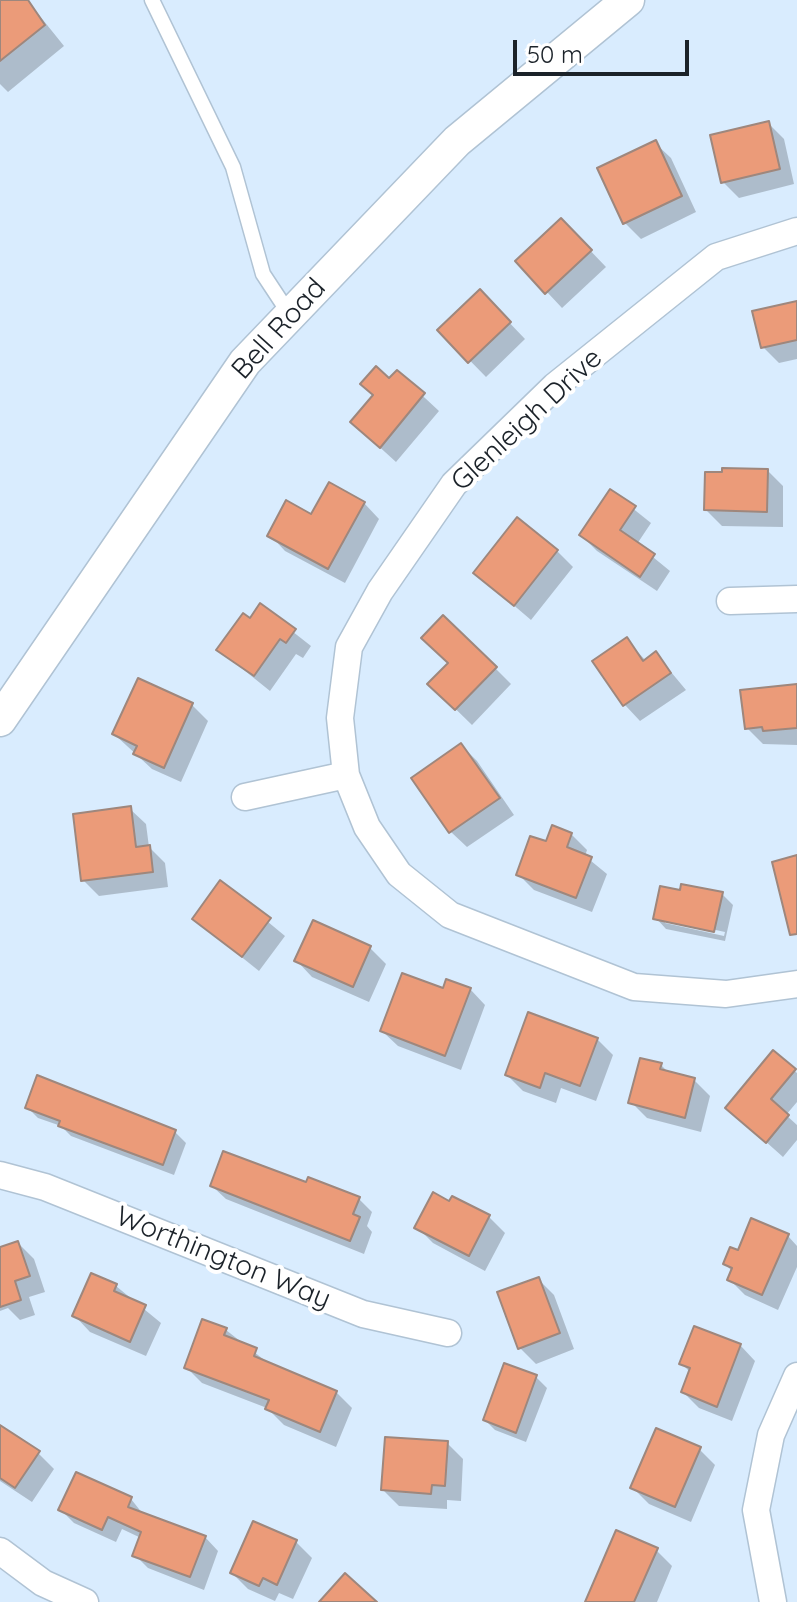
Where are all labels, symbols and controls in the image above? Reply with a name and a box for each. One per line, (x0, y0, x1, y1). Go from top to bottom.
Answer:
scale bar (517, 24, 693, 74)
text: 50 m (527, 39, 583, 69)
street label: Bell Road (225, 272, 333, 386)
street label: Glenleigh Drive (445, 342, 609, 498)
street label: Worthington Way (110, 1200, 336, 1316)

